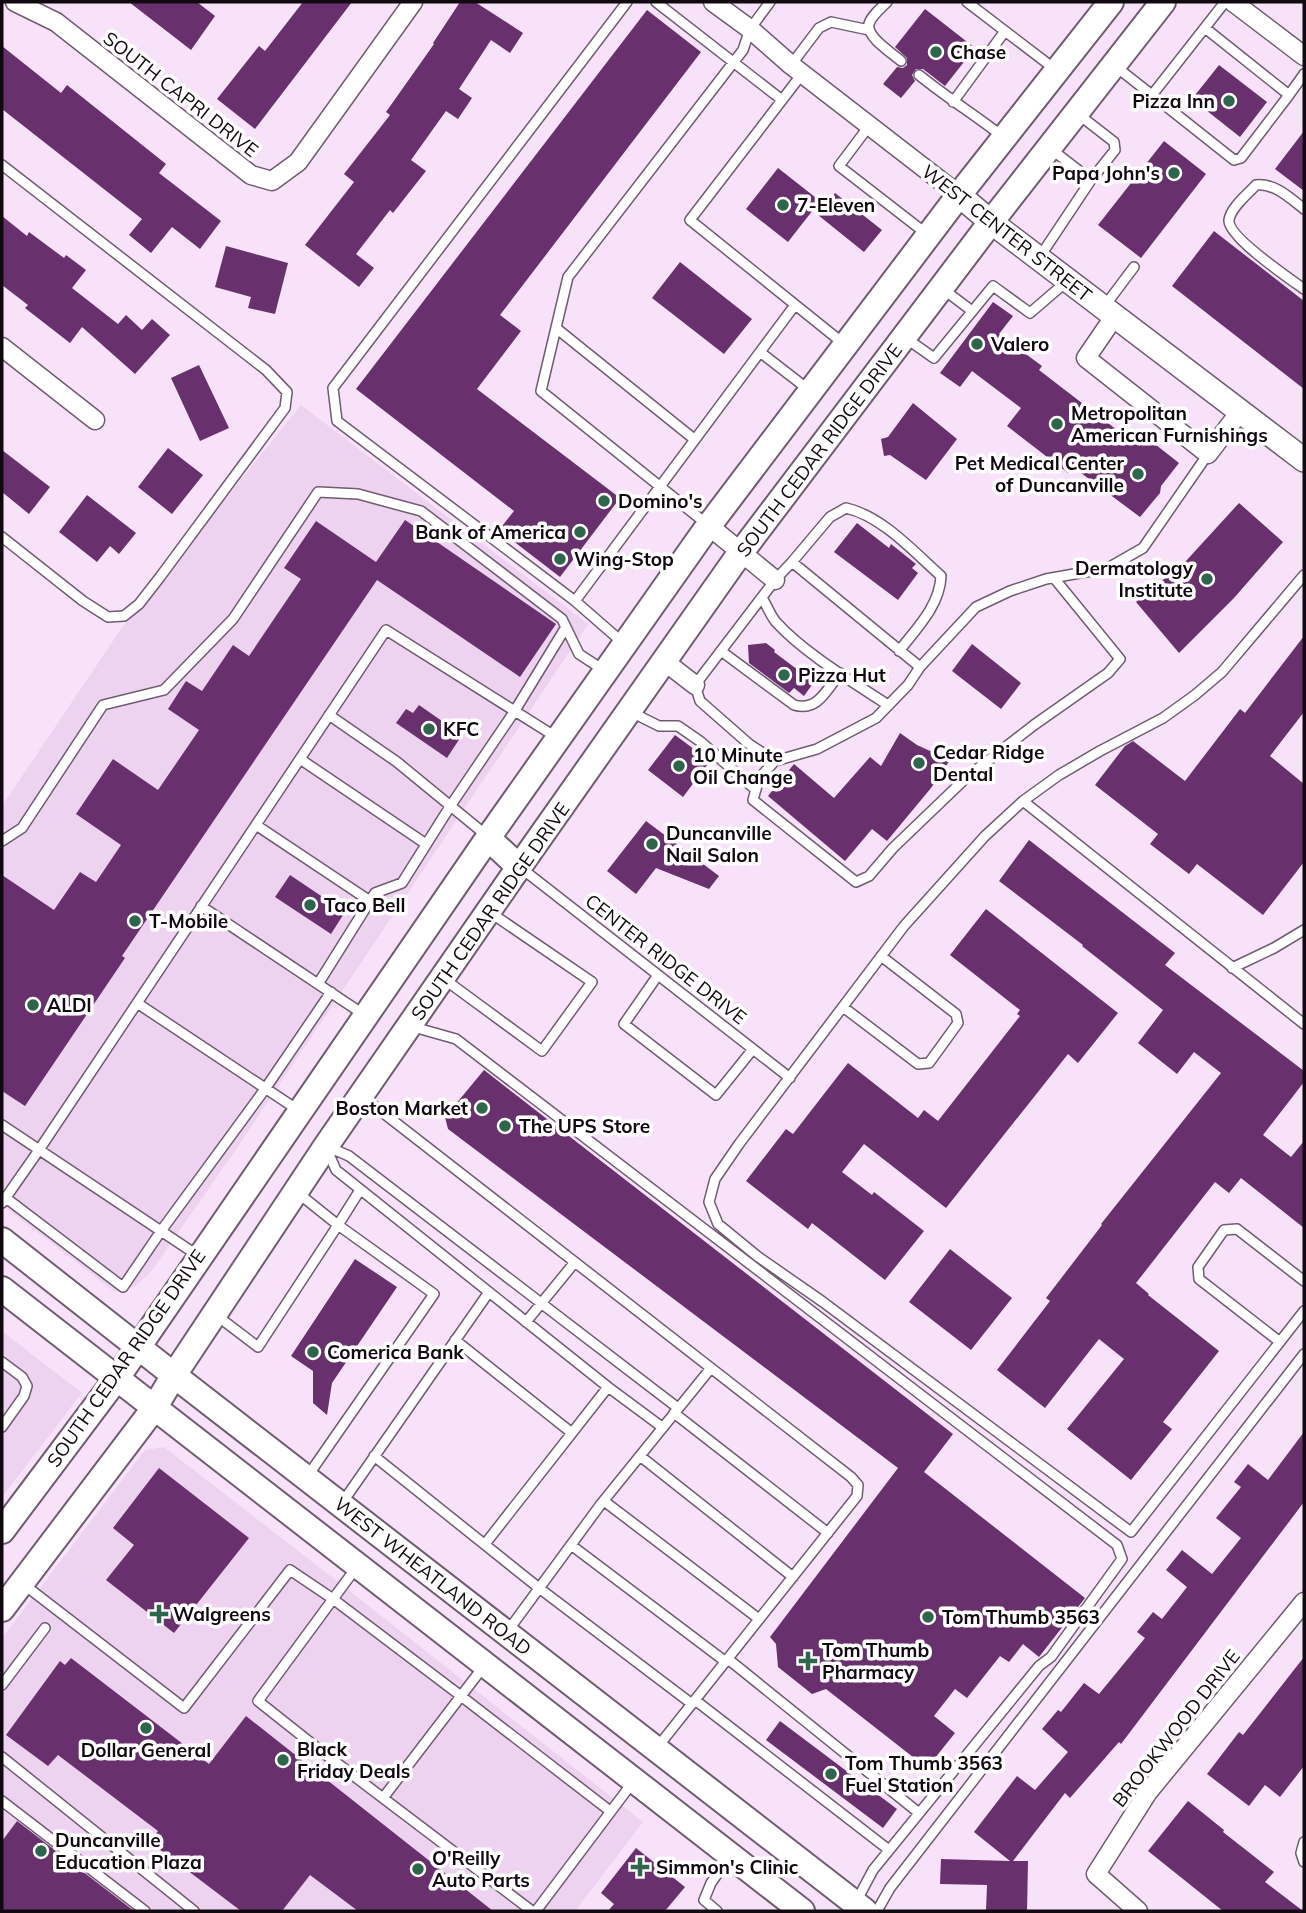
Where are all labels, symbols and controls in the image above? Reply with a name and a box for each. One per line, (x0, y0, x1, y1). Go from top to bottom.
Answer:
street label: SOUTH CAPRI DRIVE (99, 26, 263, 162)
place label: Chase (950, 40, 1006, 64)
marker: Chase (928, 44, 944, 60)
place label: Pizza Inn (1132, 89, 1215, 113)
marker: Pizza Inn (1221, 93, 1237, 109)
street label: WEST CENTER STREET (917, 159, 1097, 307)
place label: Papa John's (1052, 161, 1160, 185)
marker: Papa John's (1166, 165, 1182, 181)
place label: 7-Eleven (797, 193, 875, 217)
marker: 7-Eleven (775, 197, 791, 213)
place label: Valero (990, 332, 1049, 356)
marker: Valero (969, 336, 985, 352)
street label: SOUTH CEDAR RIDGE DRIVE (731, 339, 907, 561)
place label: Metropolitan American Furnishings (1071, 401, 1268, 447)
marker: Metropolitan American Furnishings (1049, 416, 1065, 432)
place label: Pet Medical Center of Duncanville (955, 451, 1125, 497)
marker: Pet Medical Center of Duncanville (1130, 466, 1146, 482)
place label: Domino's (618, 489, 703, 513)
marker: Domino's (596, 493, 612, 509)
place label: Bank of America (415, 520, 566, 544)
marker: Bank of America (572, 524, 588, 540)
place label: Wing-Stop (574, 547, 674, 571)
marker: Wing-Stop (552, 551, 568, 567)
place label: Dermatology Institute (1075, 556, 1194, 602)
marker: Dermatology Institute (1199, 571, 1215, 587)
place label: Pizza Hut (798, 663, 886, 687)
marker: Pizza Hut (776, 667, 792, 683)
place label: KFC (443, 717, 479, 741)
marker: KFC (421, 721, 437, 737)
place label: Cedar Ridge Dental (933, 740, 1044, 786)
place label: 10 Minute Oil Change (693, 743, 793, 789)
marker: Cedar Ridge Dental (911, 755, 927, 771)
marker: 10 Minute Oil Change (671, 758, 687, 774)
street label: SOUTH CEDAR RIDGE DRIVE (405, 797, 575, 1025)
place label: Duncanville Nail Salon (666, 821, 772, 867)
marker: Duncanville Nail Salon (644, 836, 660, 852)
street label: CENTER RIDGE DRIVE (581, 889, 751, 1029)
place label: Taco Bell (324, 893, 405, 917)
marker: Taco Bell (302, 897, 318, 913)
place label: T-Mobile (149, 909, 228, 933)
marker: T-Mobile (127, 913, 143, 929)
place label: ALDI (47, 993, 92, 1017)
marker: ALDI (25, 997, 41, 1013)
place label: Boston Market (336, 1096, 468, 1120)
marker: Boston Market (474, 1100, 490, 1116)
place label: The UPS Store (519, 1114, 650, 1138)
marker: The UPS Store (497, 1118, 513, 1134)
street label: SOUTH CEDAR RIDGE DRIVE (41, 1244, 211, 1472)
place label: Comerica Bank (327, 1340, 464, 1364)
marker: Comerica Bank (305, 1344, 321, 1360)
street label: WEST WHEATLAND ROAD (330, 1492, 536, 1660)
place label: Walgreens (173, 1602, 271, 1626)
place label: Tom Thumb 3563 (942, 1605, 1100, 1629)
marker: Walgreens (151, 1606, 167, 1622)
marker: Tom Thumb 3563 (920, 1609, 936, 1625)
place label: Tom Thumb Pharmacy (822, 1638, 929, 1684)
street label: BROOKWOOD DRIVE (1107, 1645, 1245, 1811)
marker: Tom Thumb Pharmacy (800, 1653, 816, 1669)
marker: Dollar General (138, 1720, 154, 1736)
place label: Black Friday Deals (297, 1737, 410, 1783)
place label: Dollar General (81, 1738, 211, 1762)
place label: Tom Thumb 3563 Fuel Station (845, 1751, 1003, 1797)
marker: Black Friday Deals (275, 1752, 291, 1768)
marker: Tom Thumb 3563 Fuel Station (823, 1766, 839, 1782)
place label: Duncanville Education Plaza (55, 1828, 202, 1874)
marker: Duncanville Education Plaza (33, 1843, 49, 1859)
place label: O'Reilly Auto Parts (432, 1846, 530, 1892)
place label: Simmon's Clinic (656, 1855, 799, 1879)
marker: Simmon's Clinic (630, 1857, 650, 1877)
marker: O'Reilly Auto Parts (410, 1861, 426, 1877)

